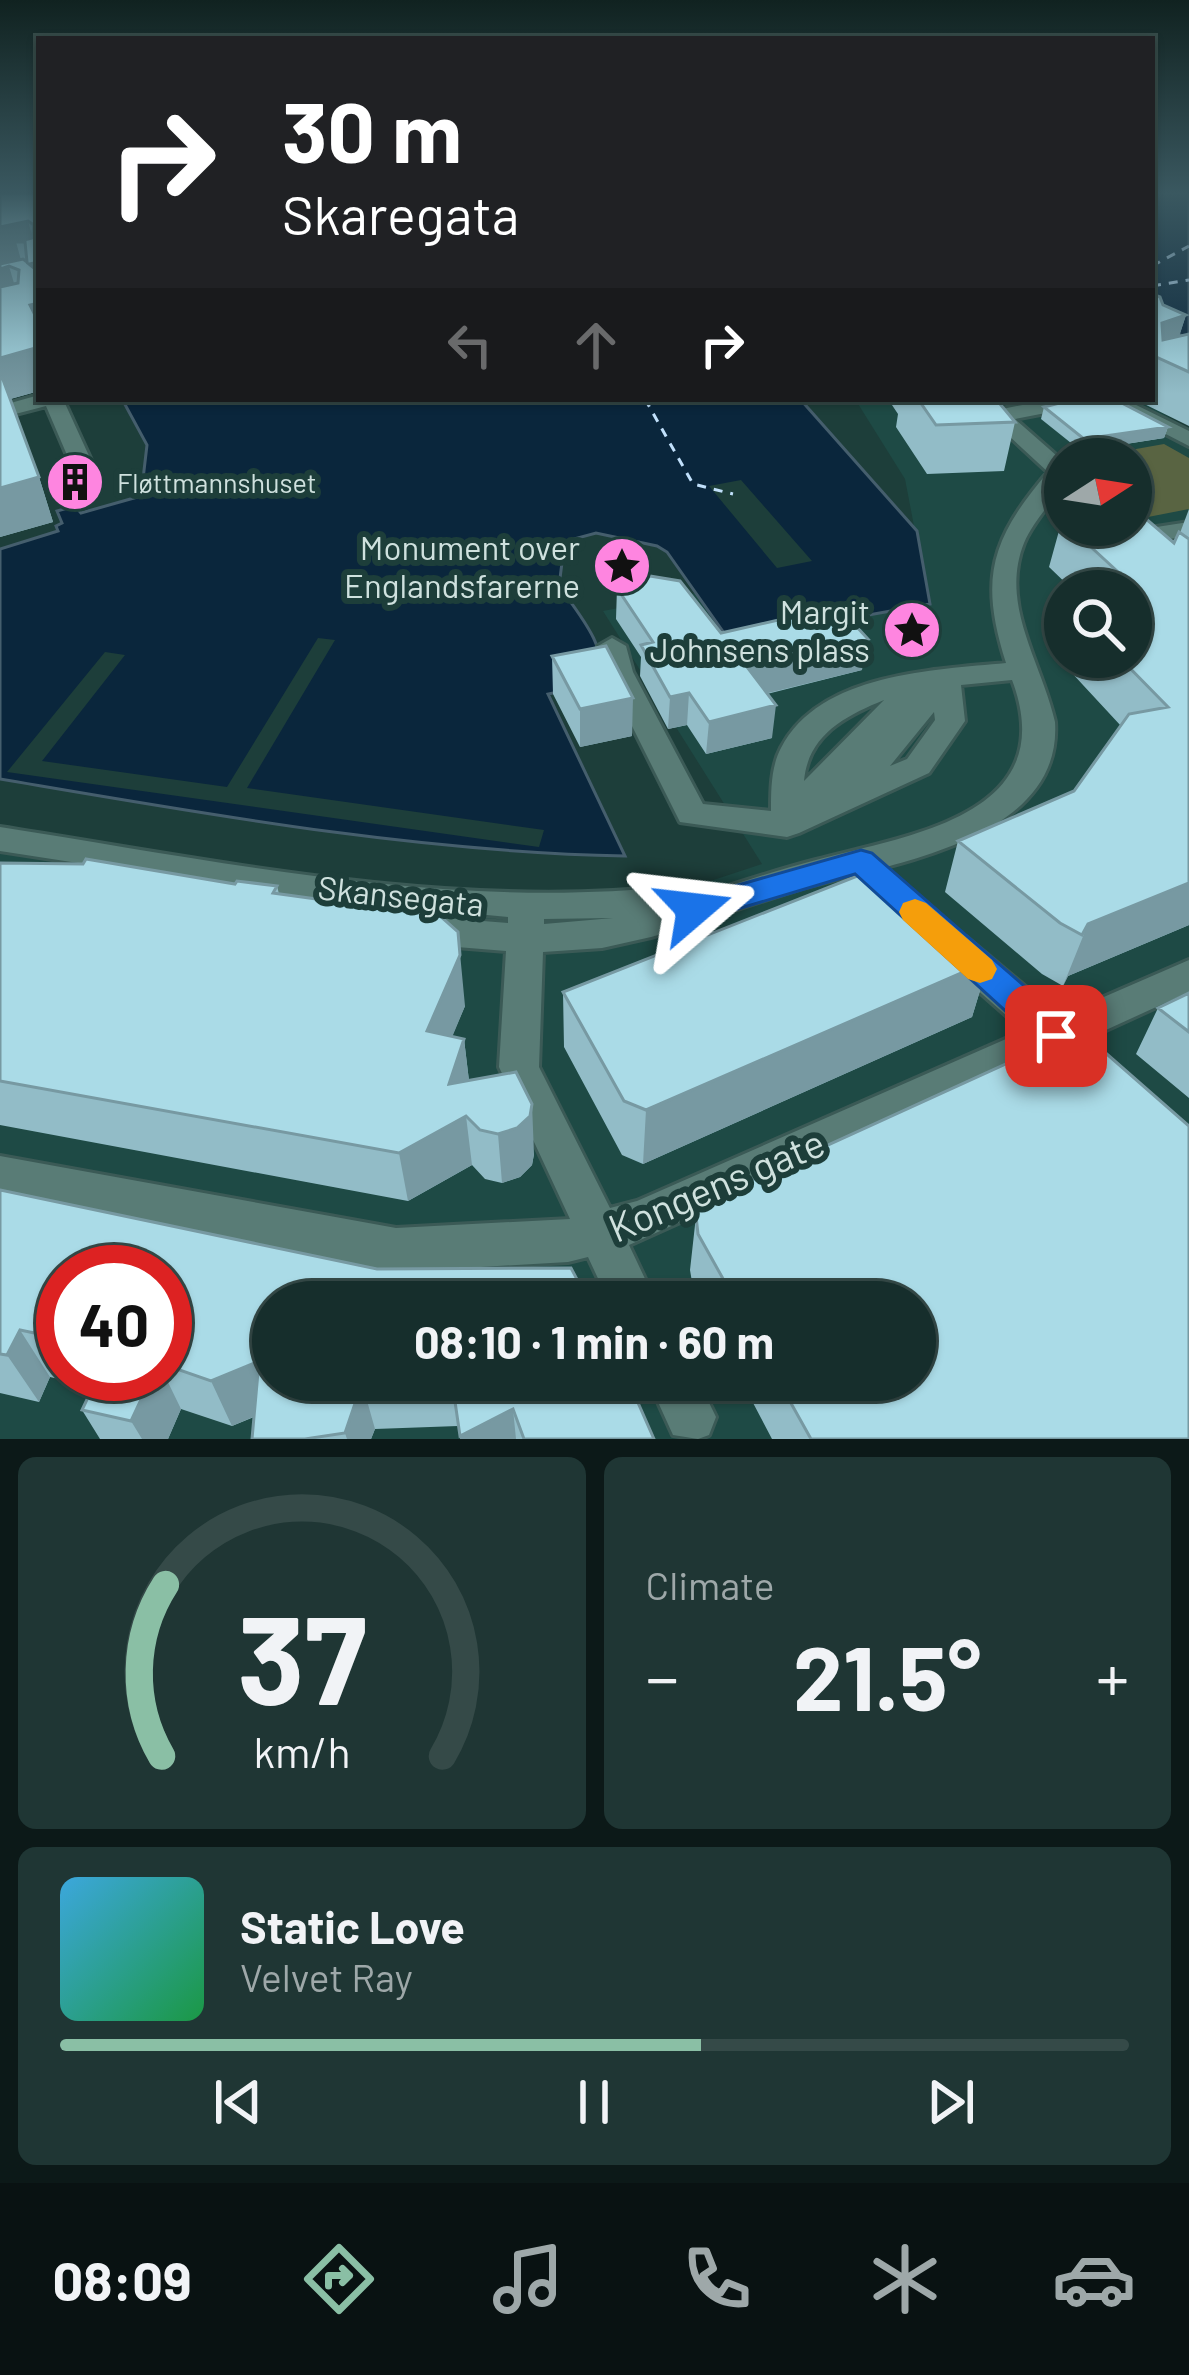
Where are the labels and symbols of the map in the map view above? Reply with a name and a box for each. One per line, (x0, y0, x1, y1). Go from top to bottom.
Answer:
north arrow (1044, 438, 1152, 546)
building icon: Fløttmannshuset (44, 451, 106, 513)
place label: Fløttmannshuset (117, 466, 317, 498)
place label: Monument over Englandsfarerne (344, 527, 580, 605)
place icon: Monument over Englandsfarerne (591, 535, 653, 597)
place label: Margit Johnsens plass (650, 591, 870, 669)
place icon: Margit Johnsens plass (881, 599, 943, 661)
position arrow (631, 846, 757, 972)
street label: Skansegata (316, 866, 486, 924)
pin (1005, 985, 1107, 1087)
street label: Kongens gate (601, 1117, 831, 1251)
speed limit sign: 40 (36, 1245, 192, 1401)

